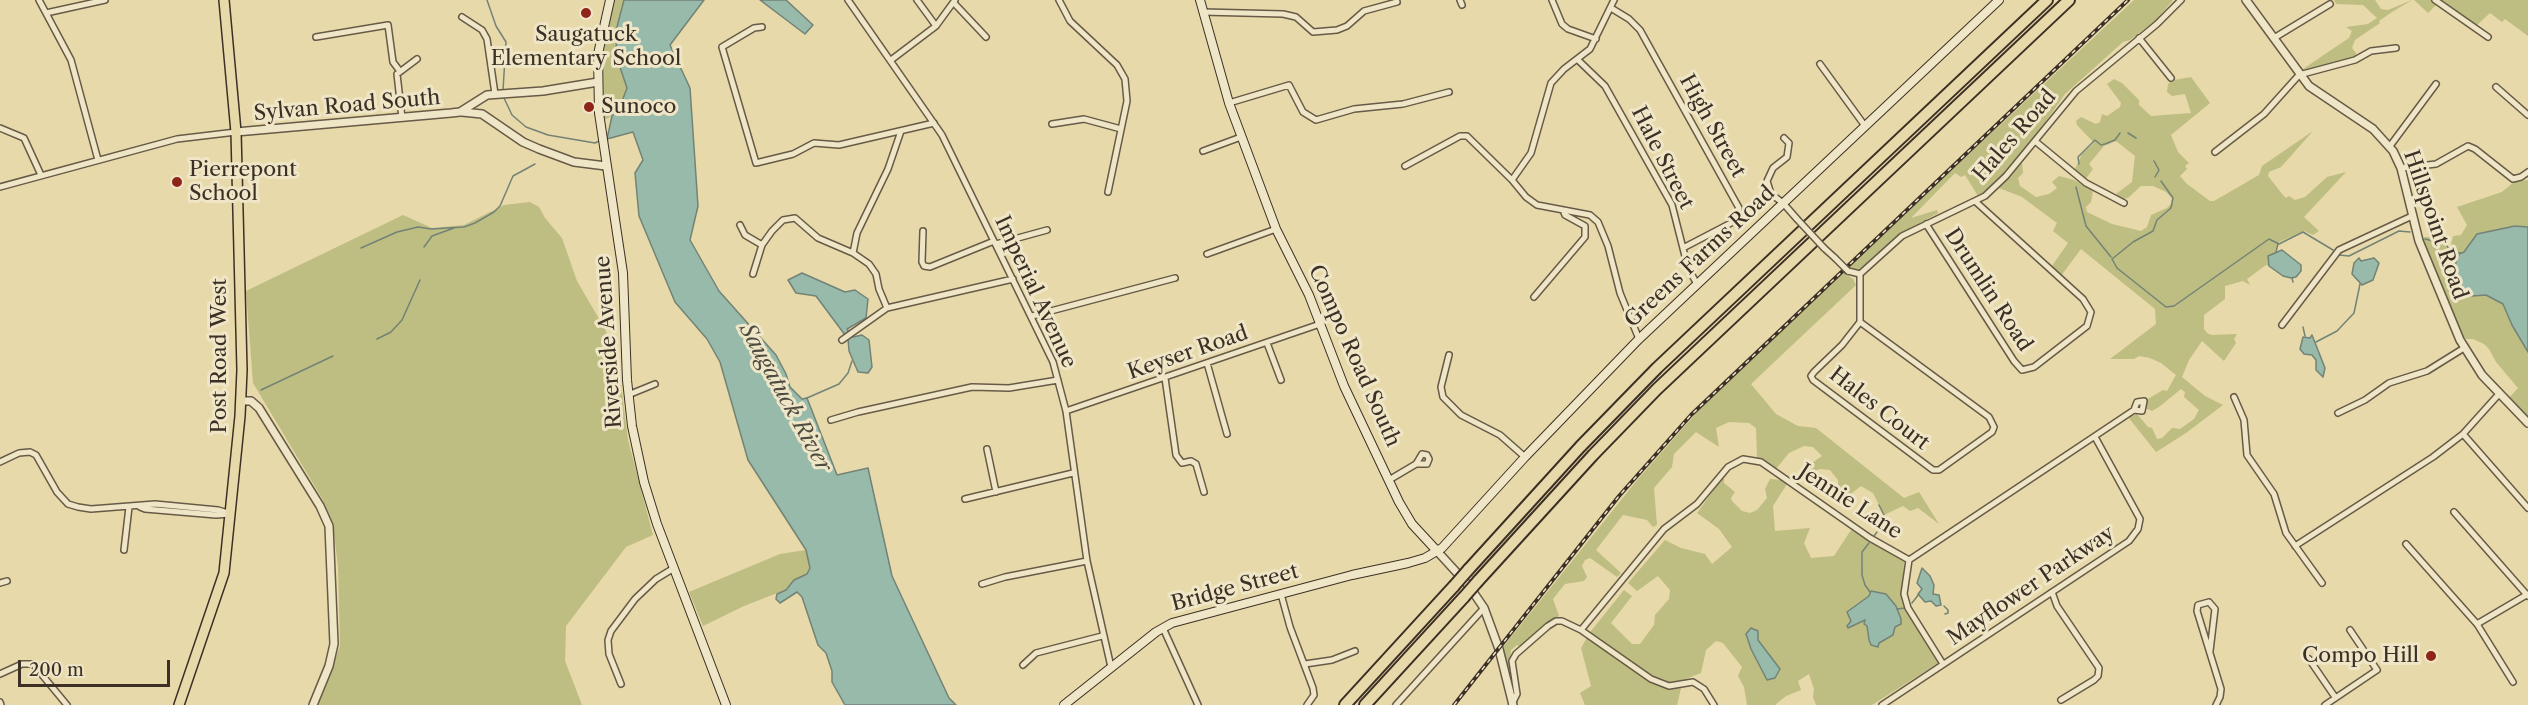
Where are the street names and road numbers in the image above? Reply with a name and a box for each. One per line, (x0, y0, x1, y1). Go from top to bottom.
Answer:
street label: High Street (1673, 70, 1751, 182)
street label: Sylvan Road South (253, 85, 441, 127)
street label: Hales Road (1968, 85, 2062, 187)
street label: Hale Street (1625, 102, 1699, 214)
street label: Hillspoint Road (2398, 147, 2472, 303)
street label: Greens Farms Road (1620, 181, 1780, 333)
street label: Imperial Avenue (989, 212, 1081, 372)
street label: Drumlin Road (1939, 224, 2037, 356)
street label: Riverside Avenue (590, 255, 628, 429)
street label: Compo Road South (1303, 261, 1405, 451)
street label: Post Road West (207, 278, 233, 434)
street label: Keyser Road (1124, 321, 1252, 385)
street label: Hales Court (1824, 362, 1934, 456)
street label: Jennie Lane (1793, 459, 1907, 545)
street label: Mayflower Parkway (1943, 521, 2119, 651)
street label: Bridge Street (1169, 559, 1301, 617)

